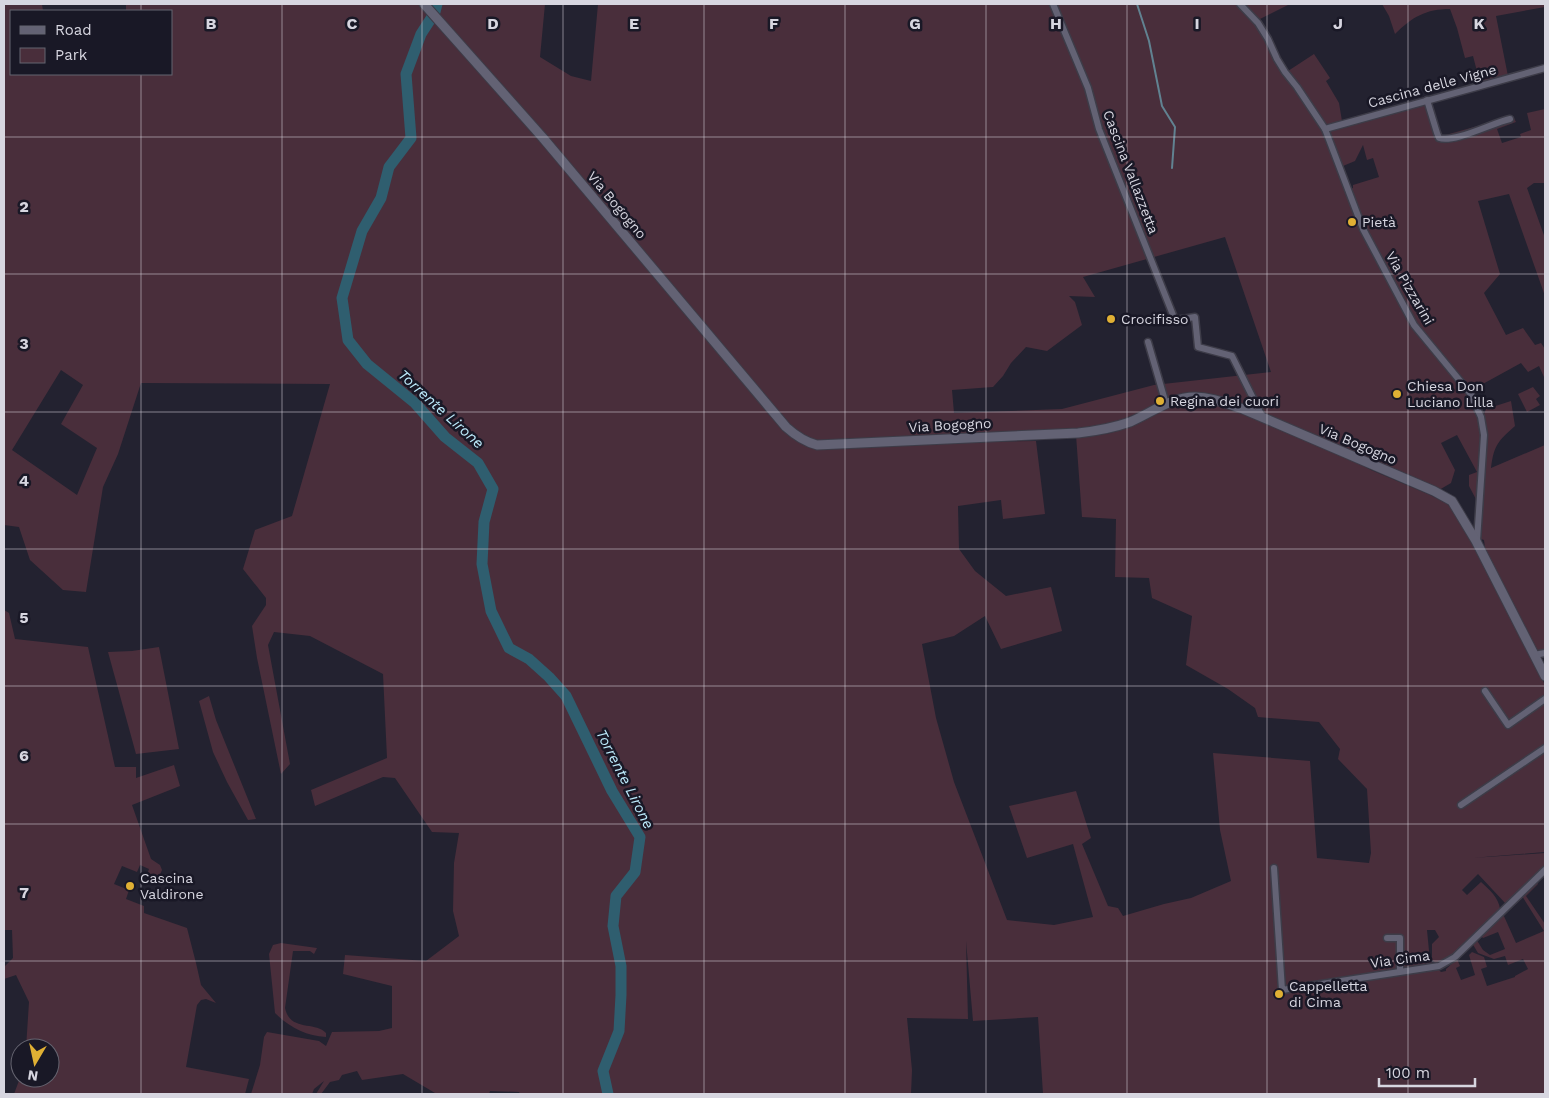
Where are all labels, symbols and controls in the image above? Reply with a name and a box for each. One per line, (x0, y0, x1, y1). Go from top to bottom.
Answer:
legend (10, 10, 172, 75)
text: B (206, 14, 217, 33)
text: C (347, 14, 358, 33)
text: D (487, 14, 499, 33)
text: E (629, 14, 639, 33)
text: F (769, 14, 779, 33)
text: G (909, 14, 921, 33)
text: H (1050, 14, 1062, 33)
text: I (1194, 14, 1200, 33)
text: J (1333, 14, 1343, 33)
text: K (1473, 14, 1485, 33)
text: Road (55, 21, 92, 39)
text: Park (55, 46, 88, 64)
street label: Cascina delle Vigne (1366, 61, 1498, 111)
street label: Cascina Vallazzetta (1100, 108, 1162, 236)
street label: Via Bogogno (584, 168, 650, 242)
text: 2 (19, 197, 29, 216)
place label: Pietà (1362, 214, 1396, 230)
marker: Pietà (1346, 216, 1358, 228)
street label: Via Pizzarini (1383, 248, 1437, 328)
place label: Crocifisso (1121, 311, 1188, 327)
marker: Crocifisso (1105, 313, 1117, 325)
text: 3 (19, 334, 29, 353)
water label: Torrente Lirone (394, 366, 488, 452)
place label: Chiesa Don Luciano Lilla (1407, 378, 1494, 410)
marker: Chiesa Don Luciano Lilla (1391, 388, 1403, 400)
place label: Regina dei cuori (1170, 393, 1279, 409)
marker: Regina dei cuori (1154, 395, 1166, 407)
street label: Via Bogogno (908, 415, 992, 435)
street label: Via Bogogno (1317, 420, 1399, 468)
text: 4 (19, 471, 29, 490)
text: 5 (19, 608, 29, 627)
water label: Torrente Lirone (592, 726, 658, 832)
text: 6 (19, 746, 29, 765)
place label: Cascina Valdirone (140, 870, 204, 902)
marker: Cascina Valdirone (124, 880, 136, 892)
text: 7 (19, 883, 29, 902)
street label: Via Cima (1369, 947, 1431, 971)
place label: Cappelletta di Cima (1289, 978, 1367, 1010)
marker: Cappelletta di Cima (1273, 988, 1285, 1000)
north arrow (10, 1038, 60, 1088)
scale bar (1379, 1056, 1475, 1088)
text: 100 m (1386, 1064, 1430, 1082)
text: N (27, 1067, 39, 1085)

